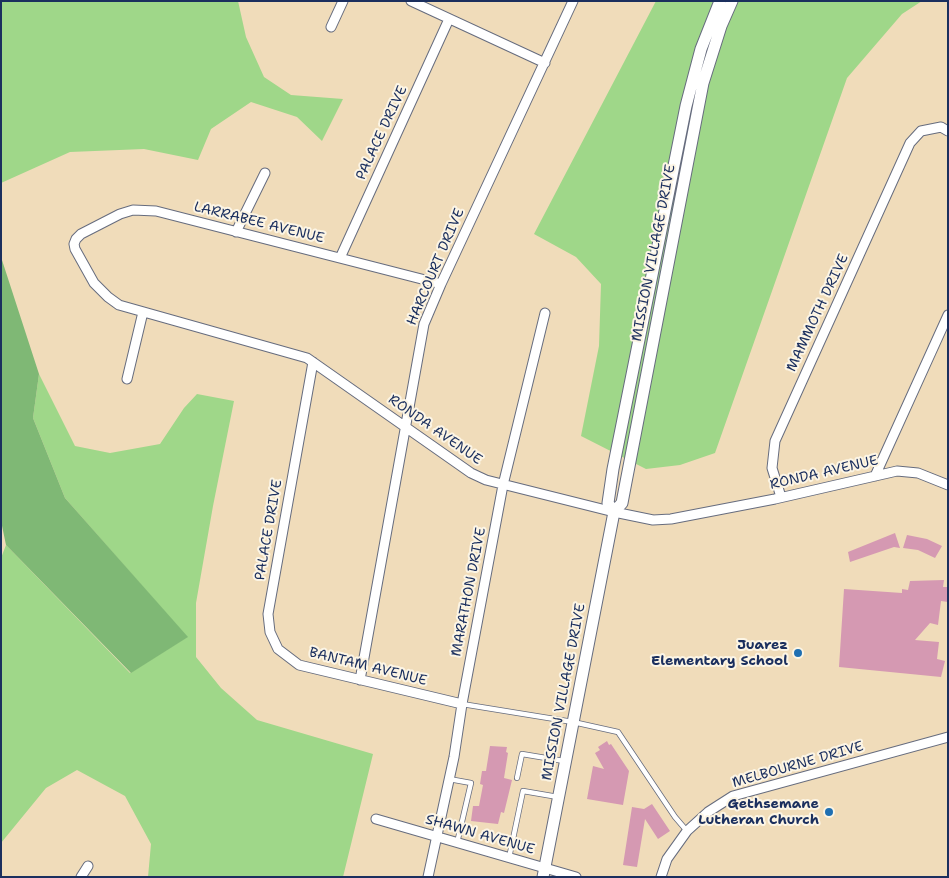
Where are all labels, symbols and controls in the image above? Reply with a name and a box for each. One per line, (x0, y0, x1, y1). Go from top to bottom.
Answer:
street label: PALACE DRIVE (353, 83, 411, 183)
street label: MISSION VILLAGE DRIVE (629, 163, 679, 343)
street label: LARRABEE AVENUE (192, 199, 326, 247)
street label: HARCOURT DRIVE (404, 206, 468, 328)
street label: MAMMOTH DRIVE (783, 252, 853, 374)
street label: RONDA AVENUE (385, 391, 485, 469)
street label: RONDA AVENUE (768, 452, 880, 494)
street label: PALACE DRIVE (252, 478, 286, 582)
street label: MARATHON DRIVE (448, 526, 490, 658)
street label: MISSION VILLAGE DRIVE (539, 602, 589, 782)
place label: Juarez Elementary School (651, 637, 788, 670)
street label: BANTAM AVENUE (307, 644, 429, 690)
marker: Juarez Elementary School (792, 647, 804, 659)
street label: MELBOURNE DRIVE (731, 738, 865, 792)
place label: Gethsemane Lutheran Church (698, 796, 819, 829)
marker: Gethsemane Lutheran Church (823, 806, 835, 818)
street label: SHAWN AVENUE (424, 811, 536, 859)

